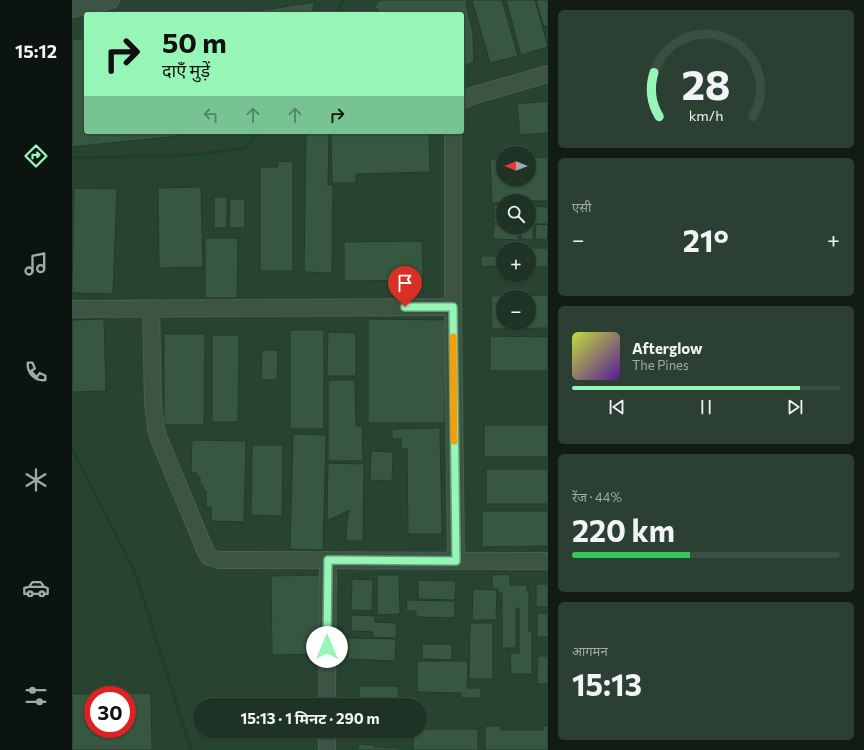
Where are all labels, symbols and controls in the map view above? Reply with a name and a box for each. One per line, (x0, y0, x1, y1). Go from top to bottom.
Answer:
text: 50 m (162, 25, 227, 59)
icon: right (96, 28, 148, 80)
text: 15:12 (15, 40, 57, 62)
text: 28 (681, 58, 731, 109)
text: दाएँ मुड़ें (162, 59, 210, 81)
icon: left (200, 104, 222, 126)
icon: ahead (242, 104, 264, 126)
icon: ahead (284, 104, 306, 126)
icon: right (326, 104, 348, 126)
text: km/h (689, 106, 723, 124)
icon: directions (22, 142, 50, 170)
north arrow (496, 146, 536, 186)
map controls (496, 146, 536, 330)
button: search (496, 194, 536, 234)
text: एसी (572, 199, 591, 215)
text: 21° (683, 221, 729, 258)
text: − (572, 226, 585, 253)
text: + (827, 226, 840, 253)
button: + (496, 242, 536, 282)
icon: music (22, 250, 50, 278)
pin (388, 266, 422, 307)
icon: arrive (394, 272, 416, 294)
button: − (496, 290, 536, 330)
text: Afterglow (632, 339, 702, 357)
text: The Pines (632, 357, 689, 373)
icon: phone (22, 358, 50, 386)
icon: previous (606, 396, 628, 418)
icon: pause (695, 396, 717, 418)
icon: next (784, 396, 806, 418)
icon: climate (22, 466, 50, 494)
text: रेंज · 44% (572, 489, 622, 505)
text: 220 km (572, 511, 675, 548)
icon: car (22, 574, 50, 602)
position arrow (306, 626, 348, 668)
text: आगमन (572, 643, 608, 659)
text: 15:13 (572, 665, 642, 702)
icon: filters (22, 682, 50, 710)
speed limit sign: 30 (84, 686, 136, 738)
text: 15:13 · 1 मिनट · 290 m (240, 709, 380, 727)

